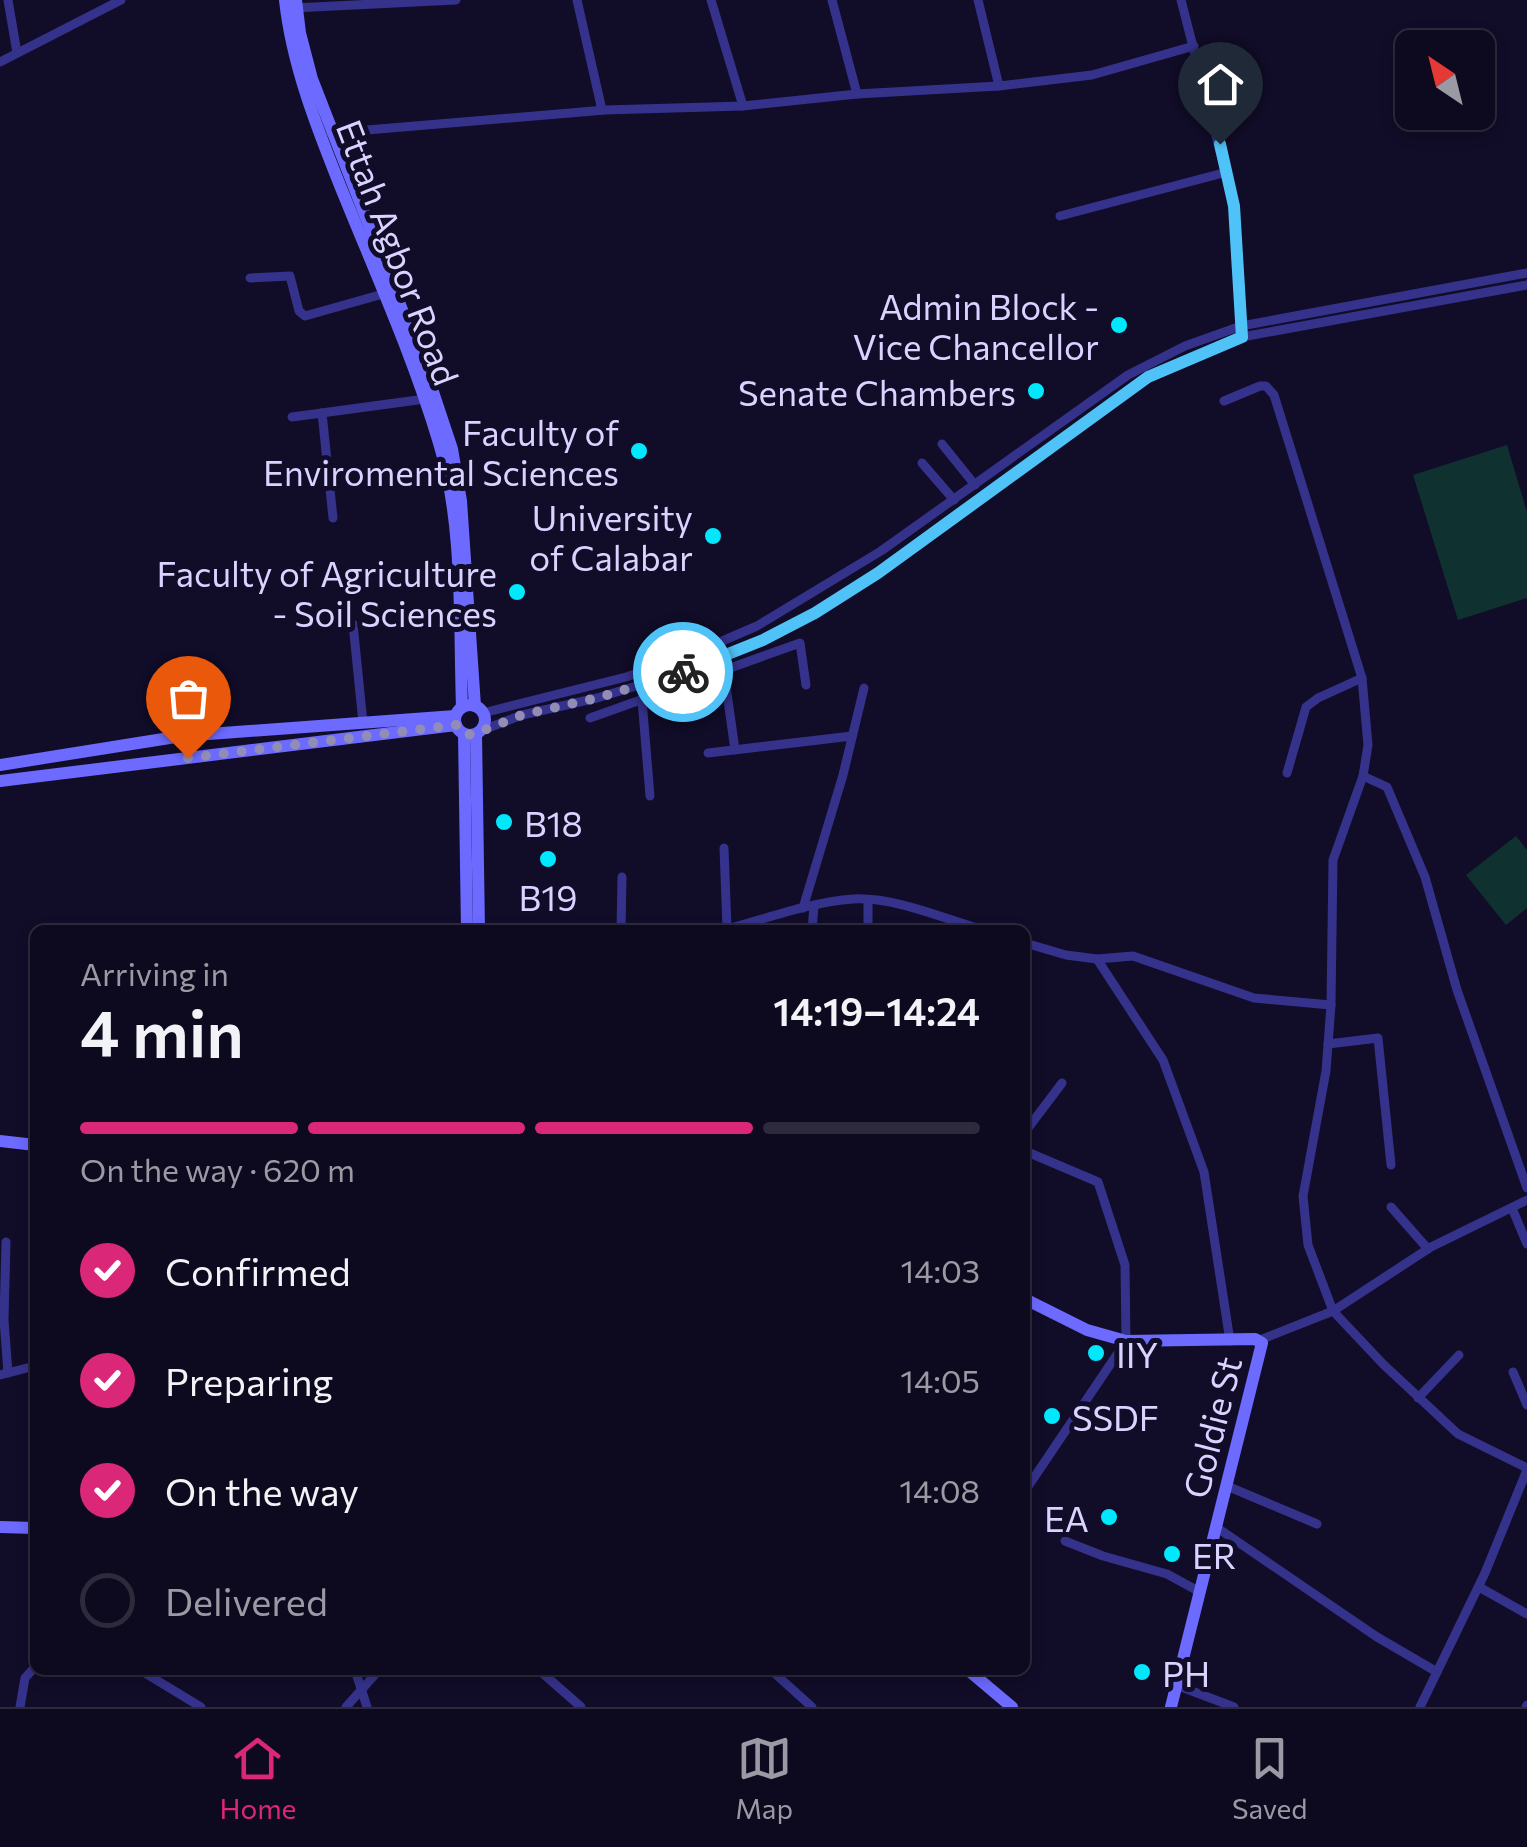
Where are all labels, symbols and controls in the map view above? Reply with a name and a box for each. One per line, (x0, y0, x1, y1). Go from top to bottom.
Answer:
north arrow (1395, 30, 1495, 130)
map controls (1395, 30, 1495, 130)
pin (1178, 42, 1263, 145)
icon: home (1193, 57, 1248, 112)
street label: Ettah Agbor Road (329, 113, 469, 391)
place label: Admin Block - Vice Chancellor (853, 284, 1099, 367)
marker: Admin Block - Vice Chancellor (1108, 314, 1130, 336)
place label: Senate Chambers (738, 370, 1016, 413)
marker: Senate Chambers (1025, 380, 1047, 402)
place label: Faculty of Enviromental Sciences (263, 410, 619, 493)
marker: Faculty of Enviromental Sciences (628, 440, 650, 462)
place label: University of Calabar (529, 495, 693, 578)
marker: University of Calabar (702, 525, 724, 547)
place label: Faculty of Agriculture - Soil Sciences (156, 551, 497, 634)
marker: Faculty of Agriculture - Soil Sciences (506, 581, 528, 603)
courier (633, 622, 733, 722)
icon: bike (656, 645, 711, 700)
pin (146, 656, 231, 759)
icon: bag (161, 671, 216, 726)
place label: B18 (524, 801, 583, 844)
marker: B18 (493, 811, 515, 833)
marker: B19 (537, 848, 559, 870)
place label: B19 (519, 875, 577, 918)
text: Arriving in (80, 953, 229, 993)
text: 14:19–14:24 (773, 987, 980, 1034)
text: 4 min (80, 991, 244, 1070)
text: On the way · 620 m (80, 1149, 355, 1189)
icon: check (80, 1243, 135, 1298)
text: Confirmed (165, 1247, 351, 1294)
text: 14:03 (901, 1250, 980, 1290)
place label: IIY (1116, 1332, 1158, 1375)
marker: IIY (1085, 1342, 1107, 1364)
street label: Goldie St (1173, 1352, 1249, 1502)
icon: check (80, 1353, 135, 1408)
text: Preparing (165, 1357, 333, 1404)
text: 14:05 (900, 1360, 980, 1400)
place label: SSDF (1072, 1395, 1159, 1438)
marker: SSDF (1041, 1405, 1063, 1427)
icon: check (80, 1463, 135, 1518)
text: On the way (165, 1467, 359, 1514)
text: 14:08 (899, 1470, 980, 1510)
place label: EA (1044, 1496, 1089, 1539)
marker: EA (1098, 1506, 1120, 1528)
place label: ER (1192, 1533, 1236, 1576)
marker: ER (1161, 1543, 1183, 1565)
text: Delivered (165, 1577, 328, 1624)
place label: PH (1162, 1651, 1210, 1694)
marker: PH (1131, 1661, 1153, 1683)
tab: Home (219, 1731, 296, 1825)
tab: Map (735, 1731, 793, 1825)
tab: Saved (1232, 1731, 1308, 1825)

